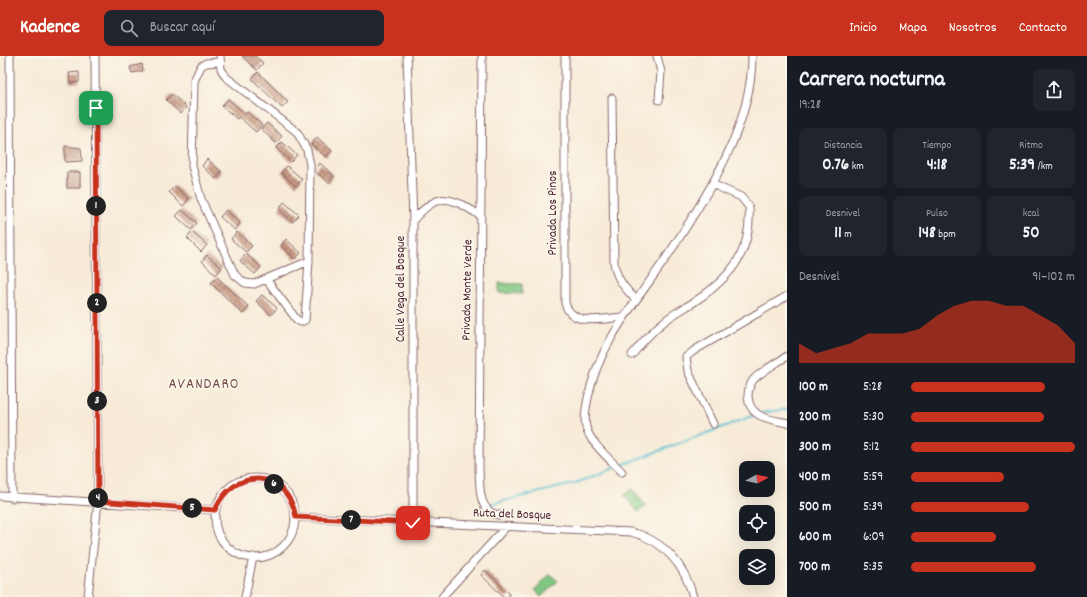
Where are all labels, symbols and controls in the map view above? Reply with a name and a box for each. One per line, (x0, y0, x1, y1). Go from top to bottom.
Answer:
search box (104, 10, 384, 46)
text: Kadence (20, 15, 80, 42)
icon: search (118, 17, 140, 39)
text: Buscar aquí (150, 17, 215, 39)
text: Inicio (849, 18, 877, 38)
text: Mapa (899, 18, 927, 38)
text: Nosotros (949, 18, 997, 38)
text: Contacto (1019, 18, 1067, 38)
text: Carrera nocturna (799, 65, 945, 96)
button: share (1033, 69, 1075, 111)
pin (79, 91, 113, 125)
text: 19:28 (799, 96, 821, 115)
icon: arrive (85, 97, 107, 119)
text: Distancia (824, 138, 862, 154)
text: Tiempo (923, 138, 951, 154)
text: Ritmo (1019, 138, 1043, 154)
text: 0.76 (822, 154, 849, 178)
text: 4:18 (927, 154, 947, 178)
text: 5:39 (1009, 154, 1035, 178)
text: km (849, 159, 864, 175)
text: /km (1035, 159, 1053, 175)
street label: Privada Los Pinos (544, 171, 563, 255)
pin: 1 (86, 196, 106, 216)
text: 1 (95, 198, 97, 214)
text: Desnivel (826, 206, 860, 222)
text: Pulso (926, 206, 948, 222)
text: kcal (1023, 206, 1039, 222)
text: 11 (834, 222, 842, 246)
text: 148 (918, 222, 936, 246)
text: 50 (1022, 222, 1040, 246)
text: m (842, 227, 852, 243)
text: bpm (936, 227, 956, 243)
street label: Calle Vega del Bosque (392, 235, 411, 342)
street label: Privada Monte Verde (458, 239, 478, 341)
text: Desnivel (799, 268, 840, 287)
text: 91–102 m (1032, 268, 1075, 287)
pin: 2 (87, 293, 107, 313)
text: 2 (95, 295, 99, 311)
district label: AVANDARO (169, 374, 239, 396)
text: 100 m (799, 378, 828, 397)
text: 5:28 (863, 378, 882, 397)
pin: 3 (87, 391, 107, 411)
text: 3 (95, 393, 99, 409)
text: 200 m (799, 408, 831, 427)
text: 5:30 (863, 408, 884, 427)
text: 300 m (799, 438, 831, 457)
text: 5:12 (863, 438, 880, 457)
north arrow (739, 461, 775, 497)
map controls (739, 461, 775, 585)
text: 400 m (799, 468, 830, 487)
text: 5:59 (863, 468, 883, 487)
pin: 6 (264, 474, 284, 494)
text: 6 (271, 476, 277, 492)
pin: 4 (88, 488, 108, 508)
text: 4 (96, 490, 100, 506)
pin: 5 (182, 498, 202, 518)
text: 500 m (799, 498, 831, 517)
text: 5:39 (863, 498, 883, 517)
text: 5 (189, 500, 195, 516)
street label: Ruta del Bosque (473, 504, 552, 526)
button: locate (739, 505, 775, 541)
pin (396, 506, 430, 540)
pin: 7 (341, 510, 361, 530)
text: 7 (349, 512, 353, 528)
icon: check (402, 512, 424, 534)
text: 600 m (799, 528, 831, 547)
text: 6:09 (863, 528, 885, 547)
button: layers (739, 549, 775, 585)
text: 700 m (799, 558, 830, 577)
text: 5:35 (863, 558, 883, 577)

